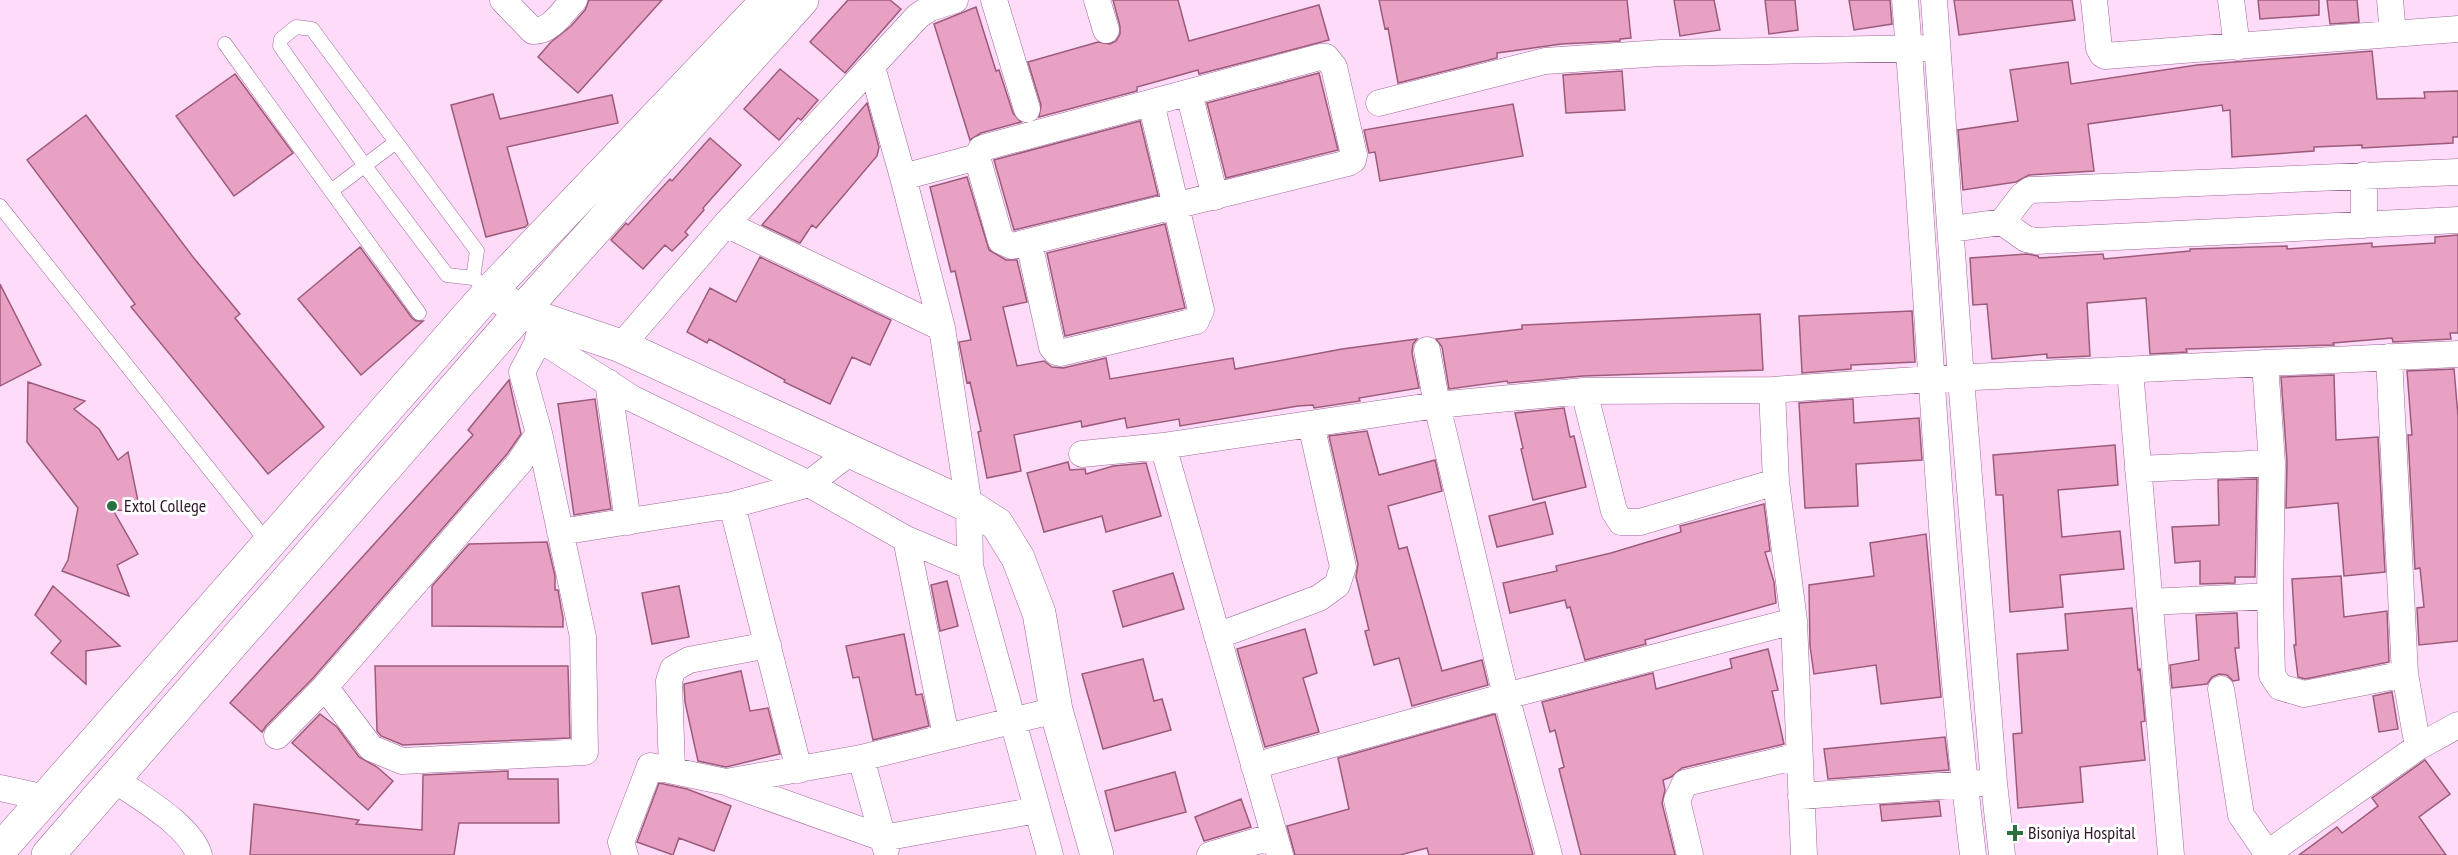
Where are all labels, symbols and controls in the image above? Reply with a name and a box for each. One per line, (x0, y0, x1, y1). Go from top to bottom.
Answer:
place label: Extol College (124, 494, 206, 517)
marker: Extol College (105, 499, 119, 513)
place label: Bisoniya Hospital (2028, 821, 2136, 844)
marker: Bisoniya Hospital (2006, 824, 2024, 842)

